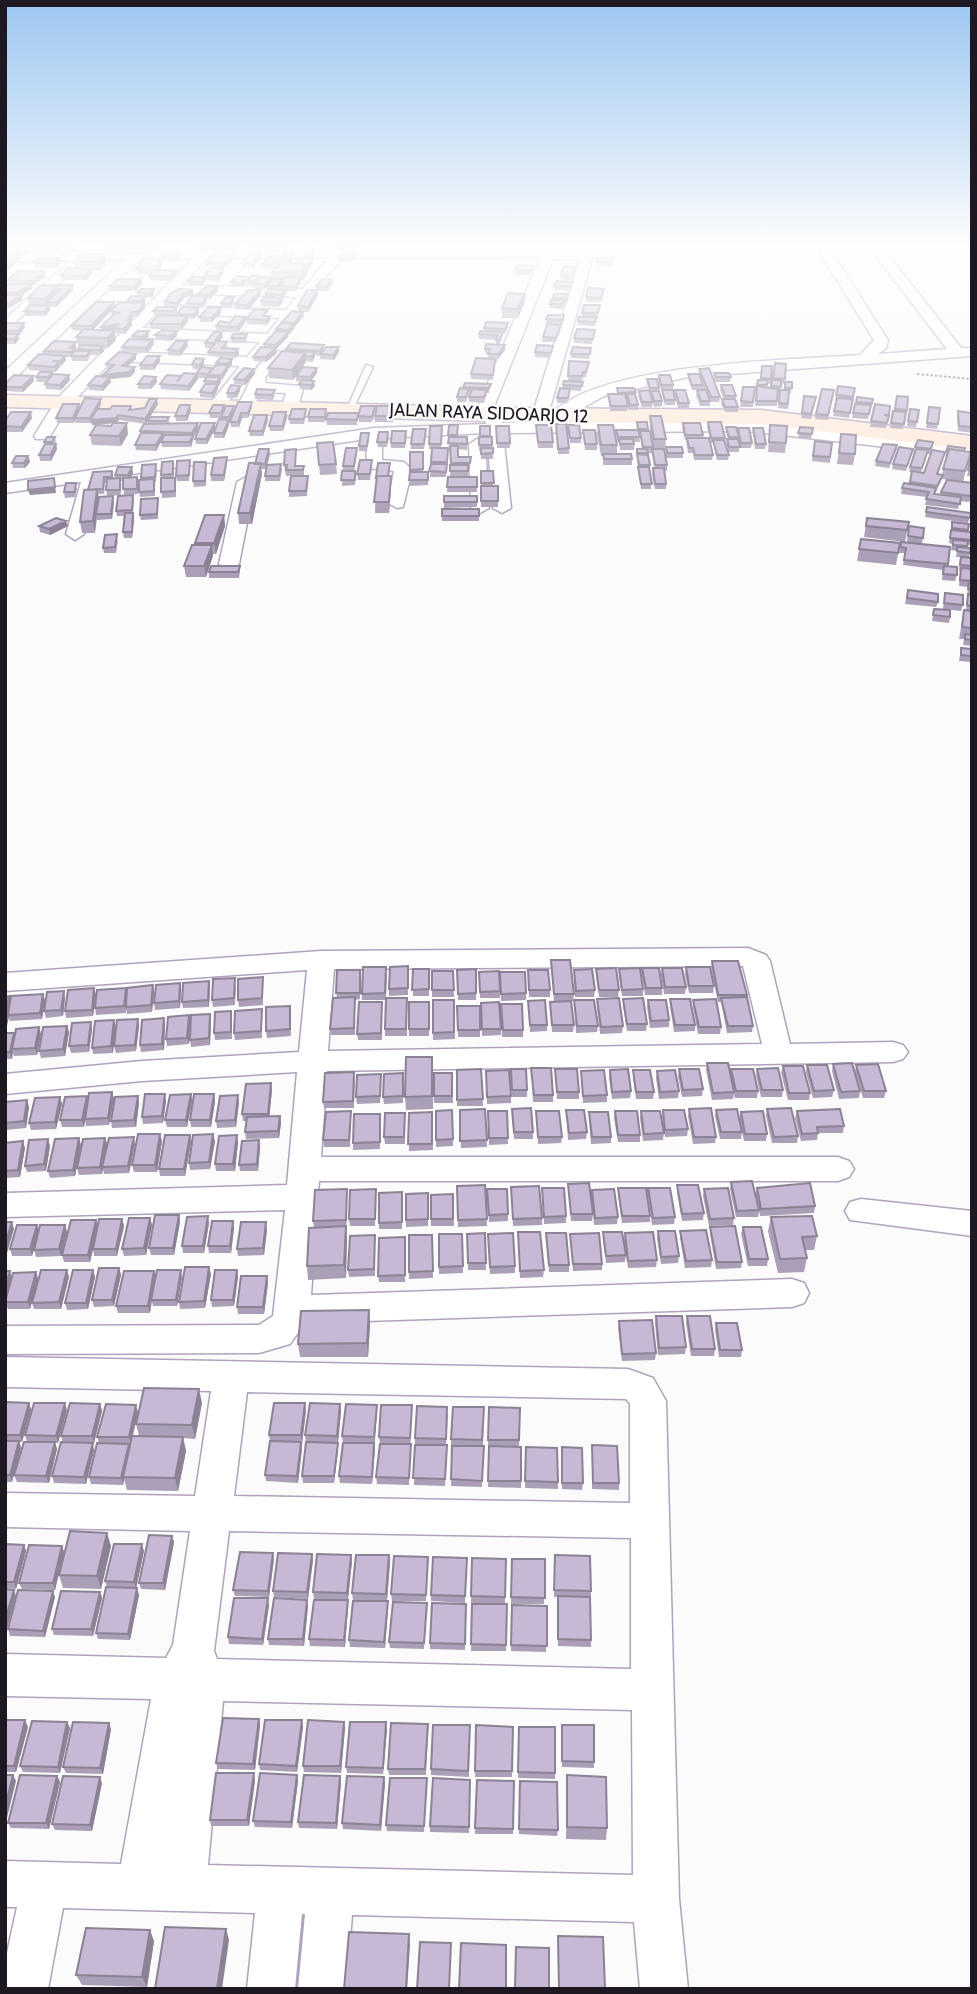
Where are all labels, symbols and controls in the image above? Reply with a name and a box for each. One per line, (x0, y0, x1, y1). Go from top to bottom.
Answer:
street label: JALAN RAYA SIDOARJO 12 (388, 398, 589, 427)

